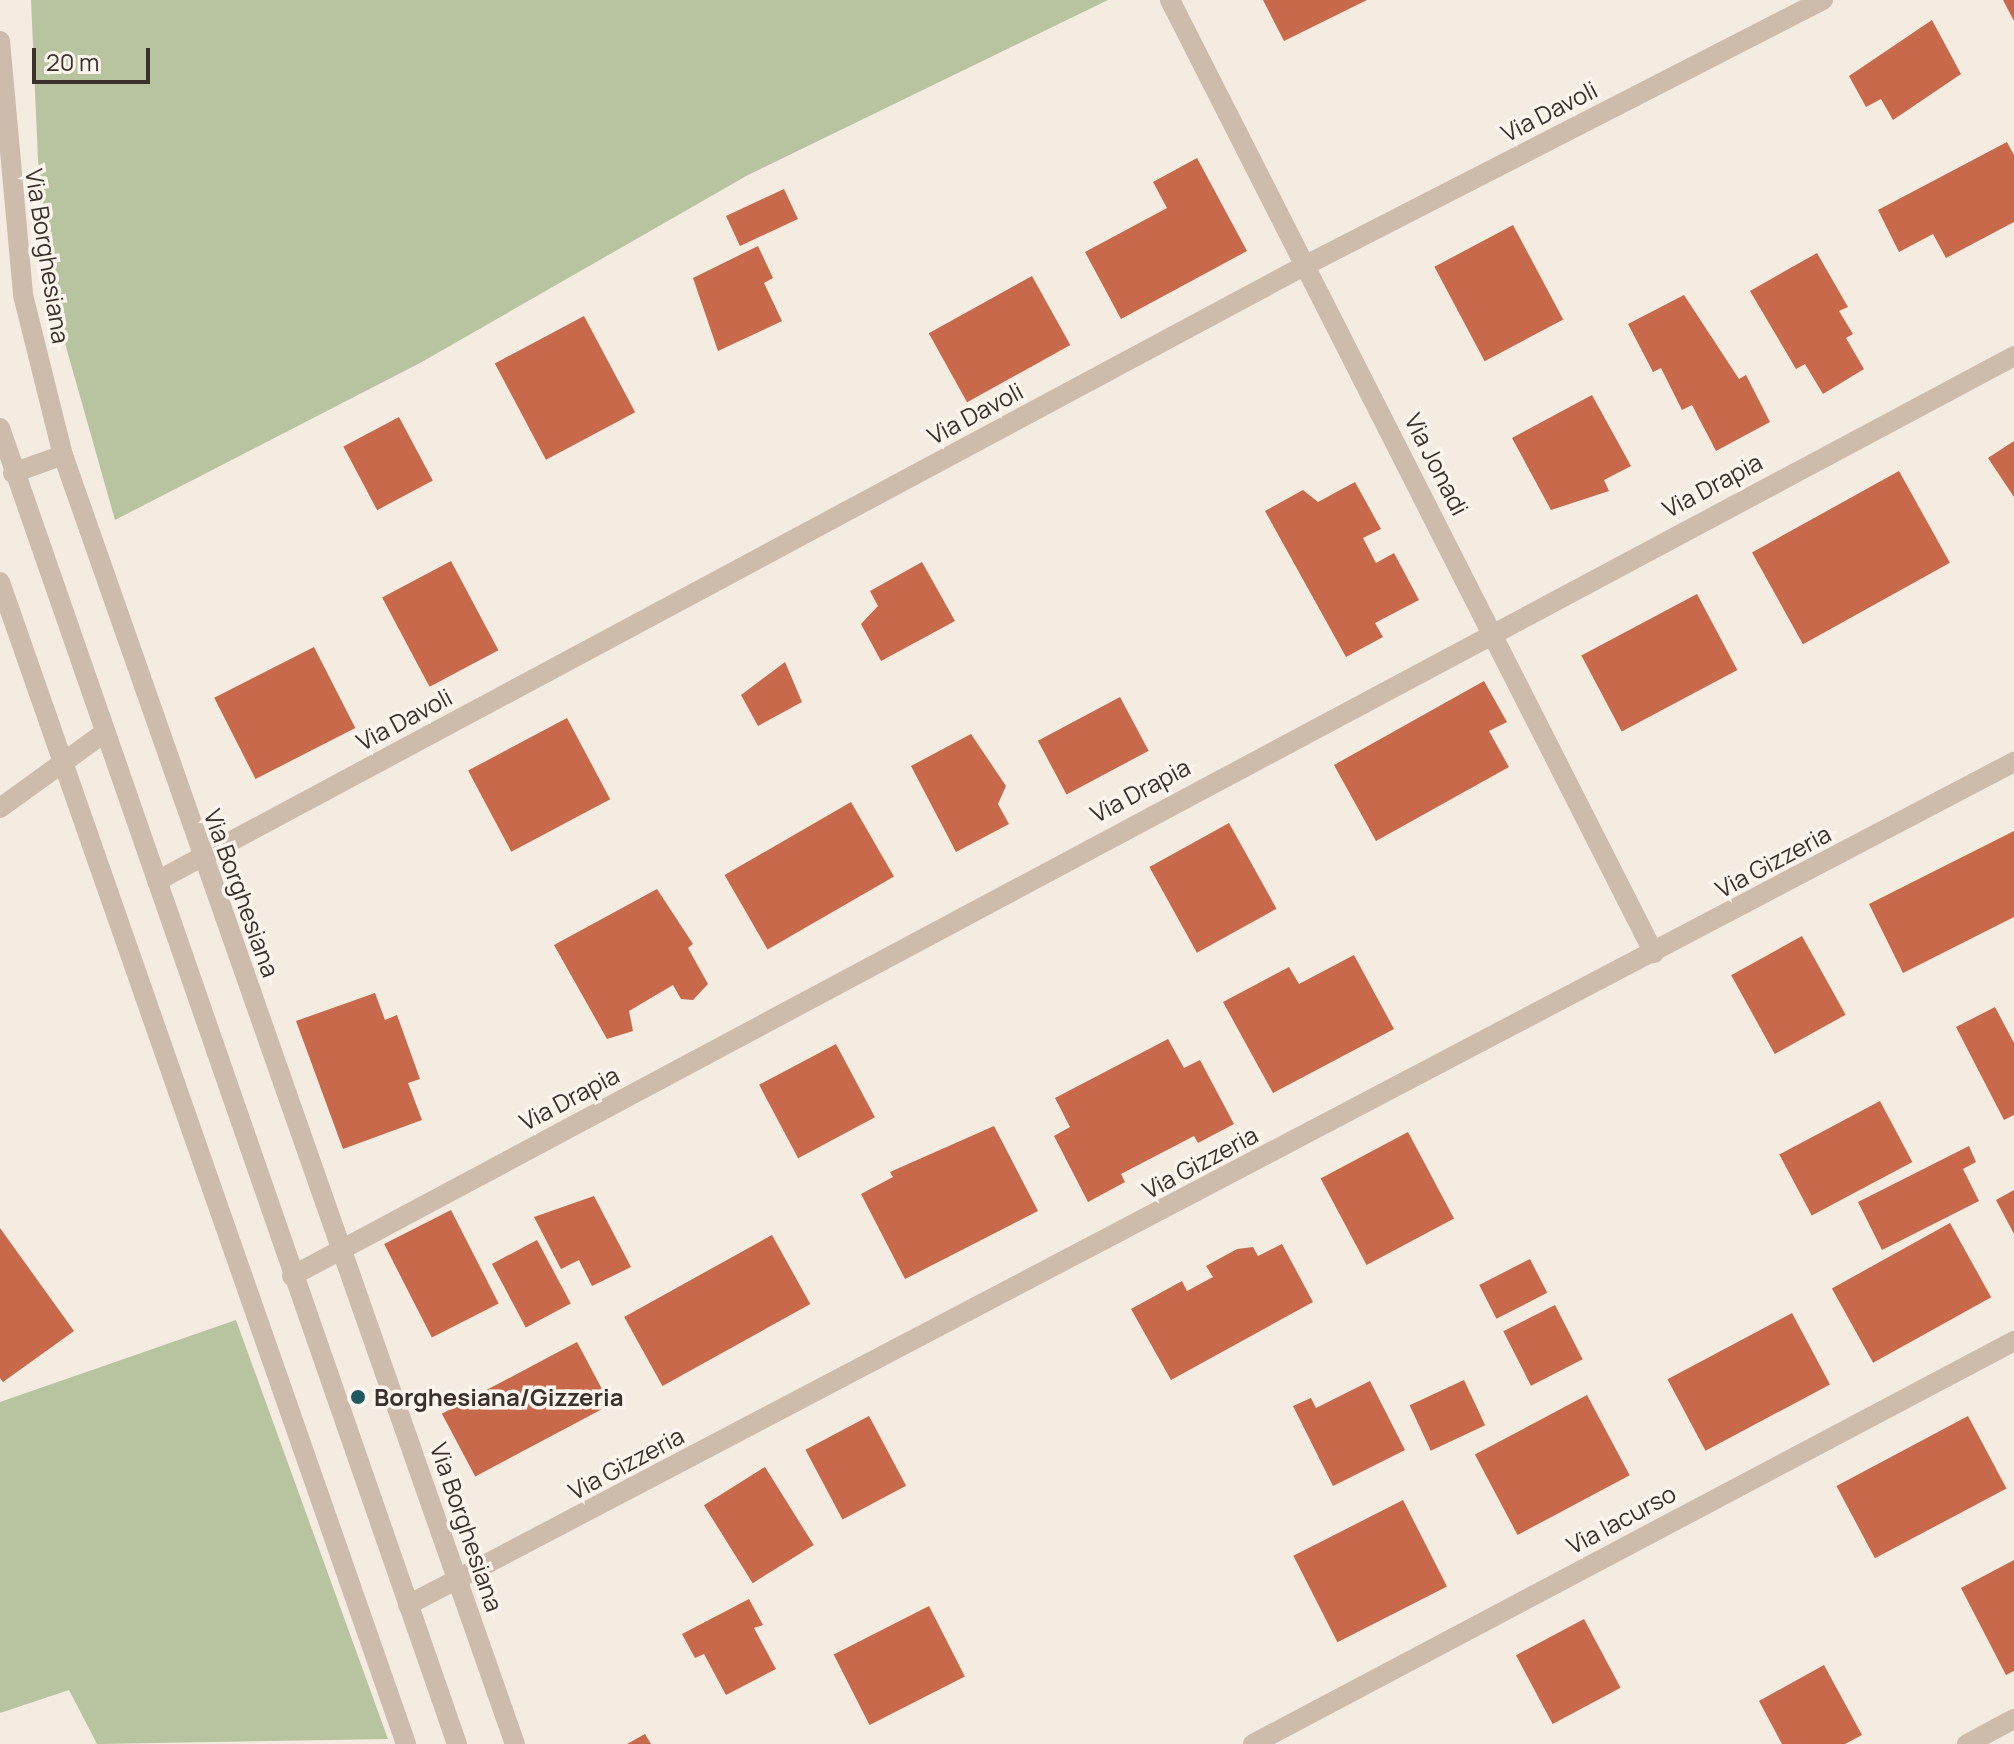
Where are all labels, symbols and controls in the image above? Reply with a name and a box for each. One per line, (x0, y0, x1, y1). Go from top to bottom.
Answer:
scale bar (36, 32, 154, 82)
text: 20 m (46, 45, 99, 78)
street label: Via Davoli (1496, 75, 1602, 147)
street label: Via Borghesiana (20, 167, 76, 345)
street label: Via Davoli (922, 376, 1028, 450)
street label: Via Jonadi (1399, 408, 1475, 520)
street label: Via Drapia (1657, 447, 1767, 523)
street label: Via Davoli (351, 682, 457, 756)
street label: Via Drapia (1085, 752, 1195, 828)
street label: Via Borghesiana (198, 805, 286, 981)
street label: Via Gizzeria (1710, 819, 1836, 903)
street label: Via Drapia (514, 1060, 624, 1136)
street label: Via Gizzeria (1137, 1120, 1263, 1204)
place label: Borghesiana/Gizzeria (374, 1383, 624, 1411)
marker: Borghesiana/Gizzeria (349, 1388, 367, 1406)
street label: Via Gizzeria (563, 1421, 689, 1505)
street label: Via Borghesiana (425, 1439, 509, 1615)
street label: Via Iacurso (1562, 1478, 1680, 1560)

